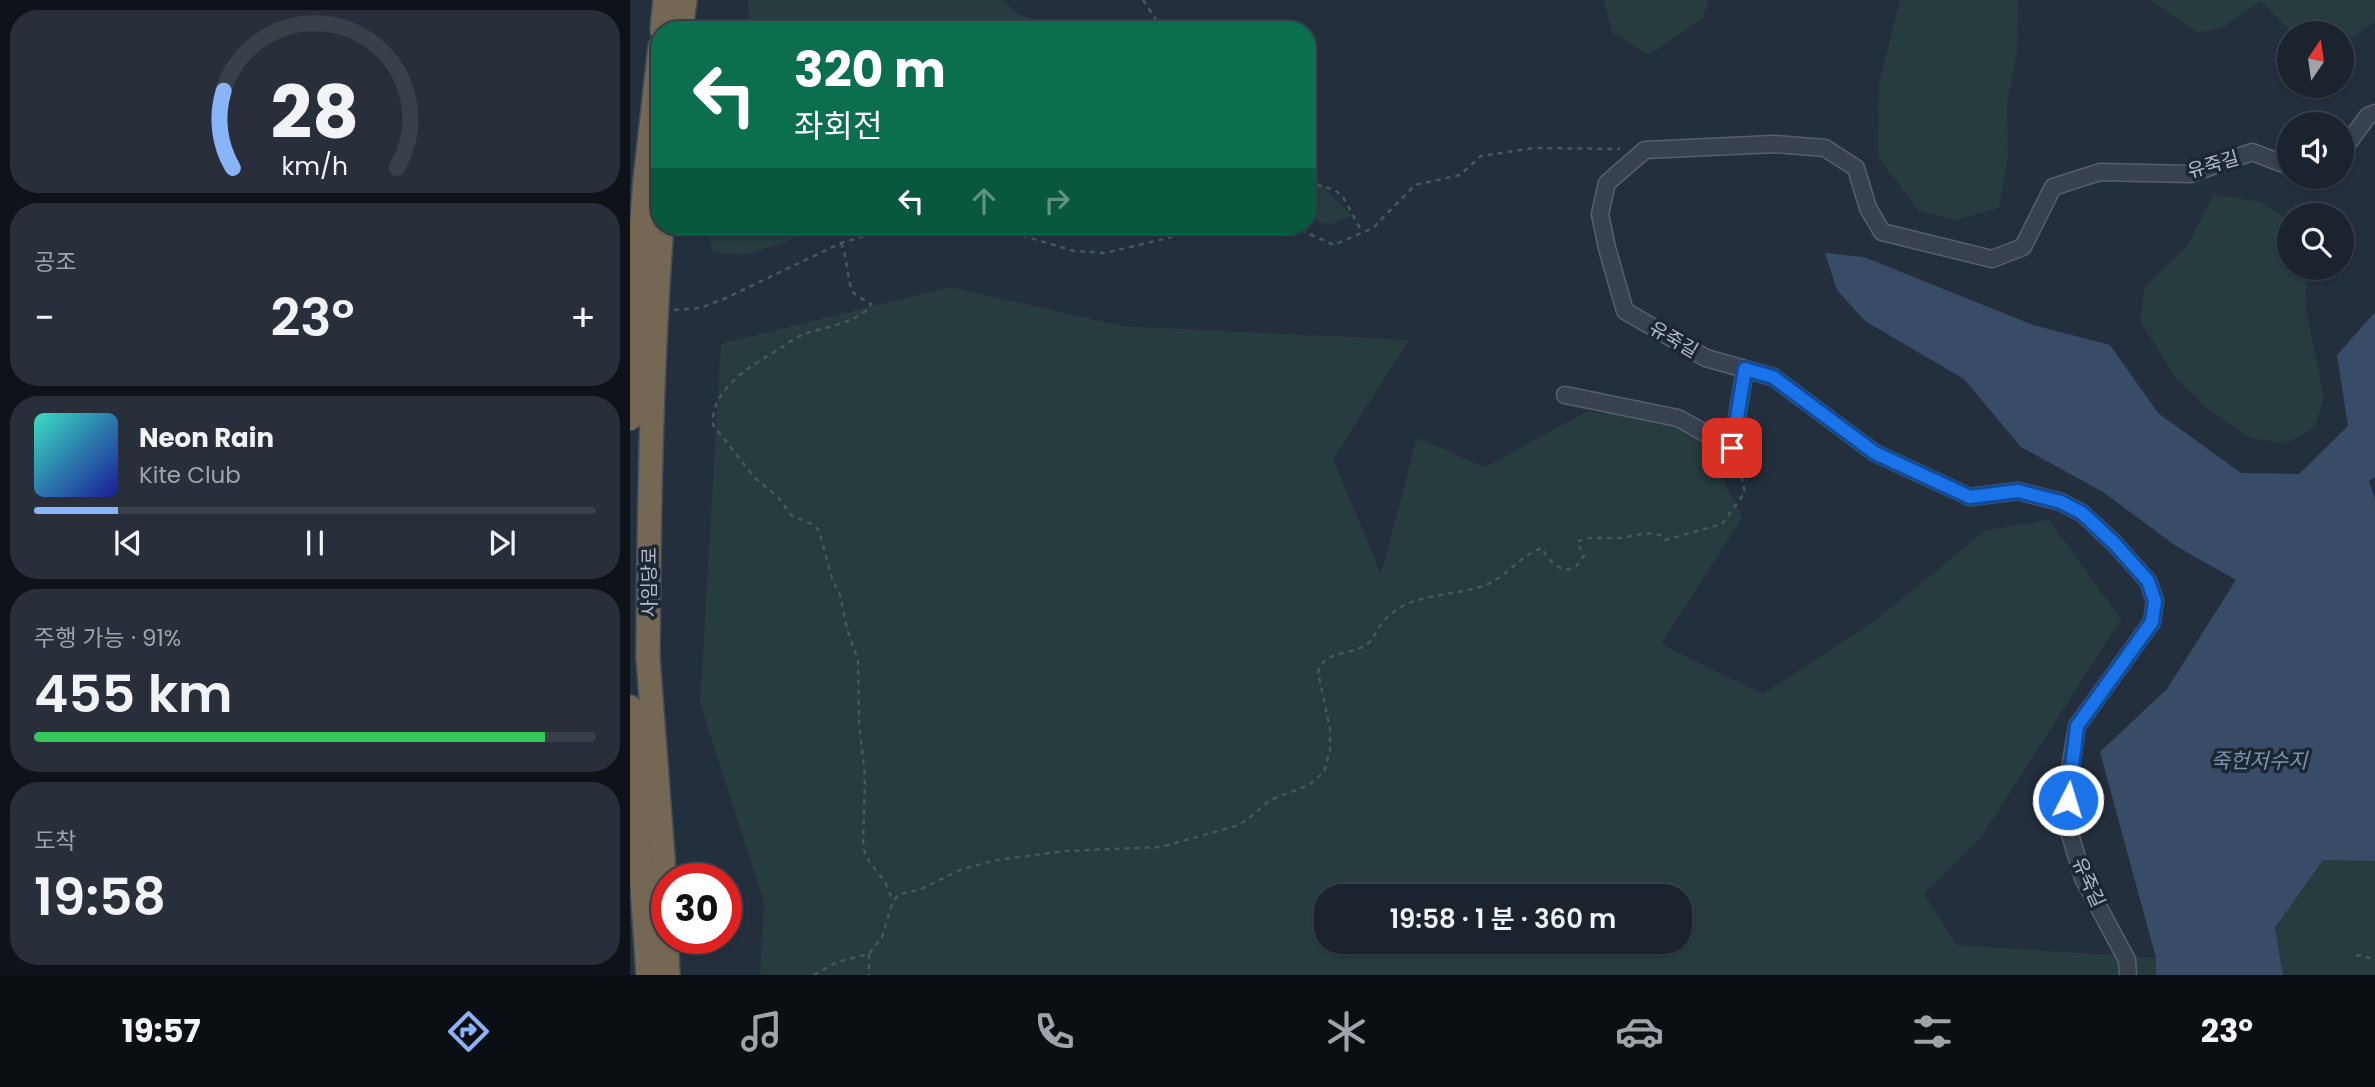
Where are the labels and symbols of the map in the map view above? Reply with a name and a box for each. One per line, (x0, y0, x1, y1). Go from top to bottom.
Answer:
north arrow (2277, 21, 2354, 98)
street label: 유죽길 (2184, 144, 2242, 185)
street label: 유죽길 (1644, 315, 1703, 364)
pin (1702, 418, 1762, 478)
street label: 사임당로 (636, 547, 663, 617)
water label: 죽헌저수지 (2211, 746, 2309, 775)
position arrow (2031, 763, 2105, 837)
street label: 유죽길 (2066, 853, 2112, 912)
speed limit sign: 30 (651, 863, 742, 954)

